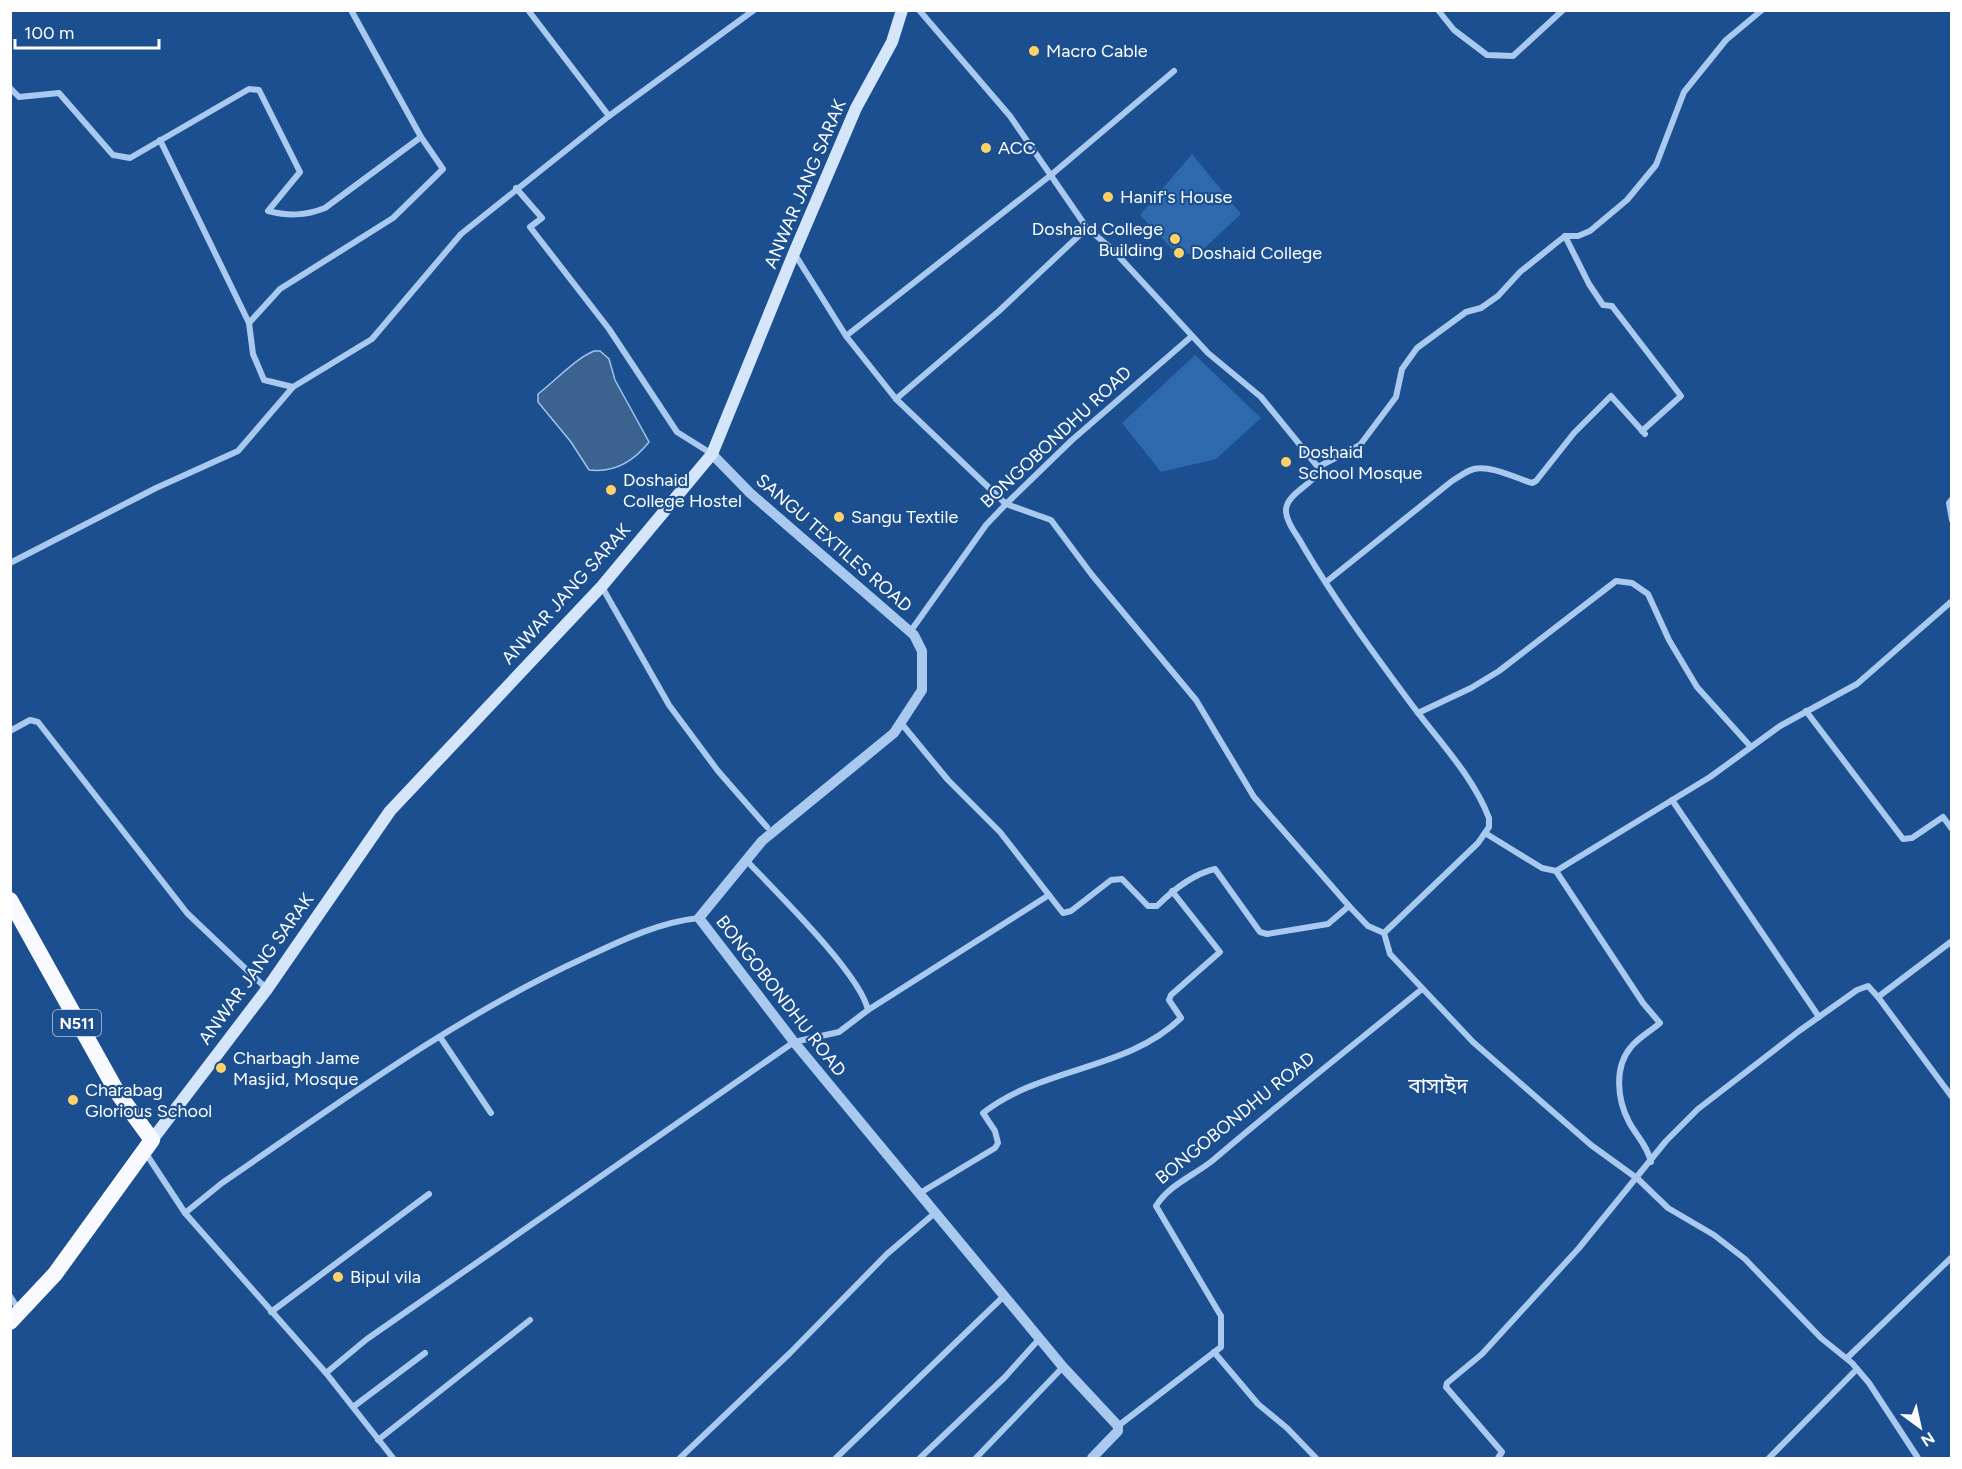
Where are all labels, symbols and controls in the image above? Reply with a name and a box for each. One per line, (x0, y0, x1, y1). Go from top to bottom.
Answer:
scale bar (15, 12, 159, 50)
text: 100 m (24, 22, 74, 44)
place label: Macro Cable (1046, 40, 1148, 62)
marker: Macro Cable (1027, 44, 1041, 58)
street label: ANWAR JANG SARAK (759, 96, 851, 272)
place label: ACC (998, 137, 1036, 159)
marker: ACC (979, 141, 993, 155)
place label: Hanif's House (1120, 186, 1232, 208)
marker: Hanif's House (1101, 190, 1115, 204)
place label: Doshaid College Building (1032, 218, 1163, 261)
marker: Doshaid College Building (1168, 232, 1182, 246)
place label: Doshaid College (1191, 242, 1322, 264)
marker: Doshaid College (1172, 246, 1186, 260)
street label: BONGOBONDHU ROAD (976, 361, 1136, 513)
place label: Doshaid School Mosque (1298, 441, 1423, 484)
marker: Doshaid School Mosque (1279, 455, 1293, 469)
place label: Doshaid College Hostel (623, 469, 742, 512)
street label: SANGU TEXTILES ROAD (751, 469, 917, 617)
marker: Doshaid College Hostel (604, 483, 618, 497)
place label: Sangu Textile (851, 506, 958, 528)
marker: Sangu Textile (832, 510, 846, 524)
street label: ANWAR JANG SARAK (497, 519, 635, 669)
street label: ANWAR JANG SARAK (194, 889, 318, 1049)
street label: BONGOBONDHU ROAD (711, 911, 851, 1081)
road number: N511 (53, 1010, 101, 1036)
place label: Charbagh Jame Masjid, Mosque (233, 1047, 360, 1090)
street label: BONGOBONDHU ROAD (1151, 1047, 1319, 1189)
marker: Charbagh Jame Masjid, Mosque (214, 1061, 228, 1075)
district label: বাসাইদ (1407, 1073, 1468, 1098)
place label: Charabag Glorious School (85, 1079, 212, 1122)
marker: Charabag Glorious School (66, 1093, 80, 1107)
place label: Bipul vila (350, 1266, 421, 1288)
marker: Bipul vila (331, 1270, 345, 1284)
north arrow (1890, 1397, 1950, 1457)
text: N (1918, 1428, 1938, 1450)

